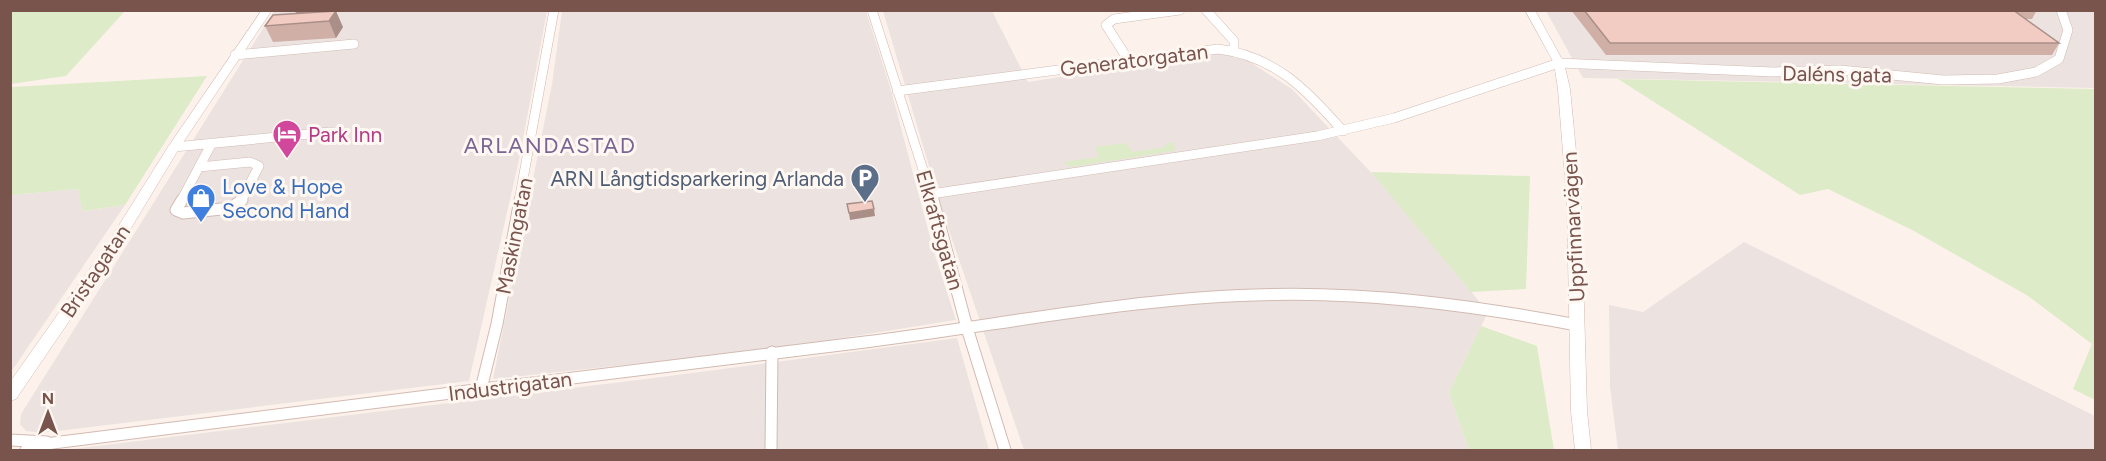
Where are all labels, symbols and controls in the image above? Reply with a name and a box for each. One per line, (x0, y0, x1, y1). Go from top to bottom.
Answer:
street label: Generatorgatan (1059, 39, 1209, 81)
street label: Daléns gata (1782, 61, 1892, 87)
hotel icon: Park Inn (271, 118, 303, 160)
place label: Park Inn (308, 122, 382, 147)
district label: ARLANDASTAD (464, 132, 636, 159)
street label: Uppfinnarvägen (1557, 151, 1589, 303)
parking icon: ARN Långtidsparkering Arlanda (849, 162, 881, 204)
place label: ARN Långtidsparkering Arlanda (550, 166, 844, 191)
street label: Elkraftsgatan (911, 167, 969, 293)
place label: Love & Hope Second Hand (222, 174, 350, 223)
street label: Maskingatan (490, 176, 538, 296)
shop icon: Love & Hope Second Hand (185, 182, 217, 224)
street label: Bristagatan (55, 220, 135, 322)
street label: Industrigatan (447, 366, 573, 406)
north arrow (18, 383, 78, 443)
text: N (42, 389, 54, 408)

